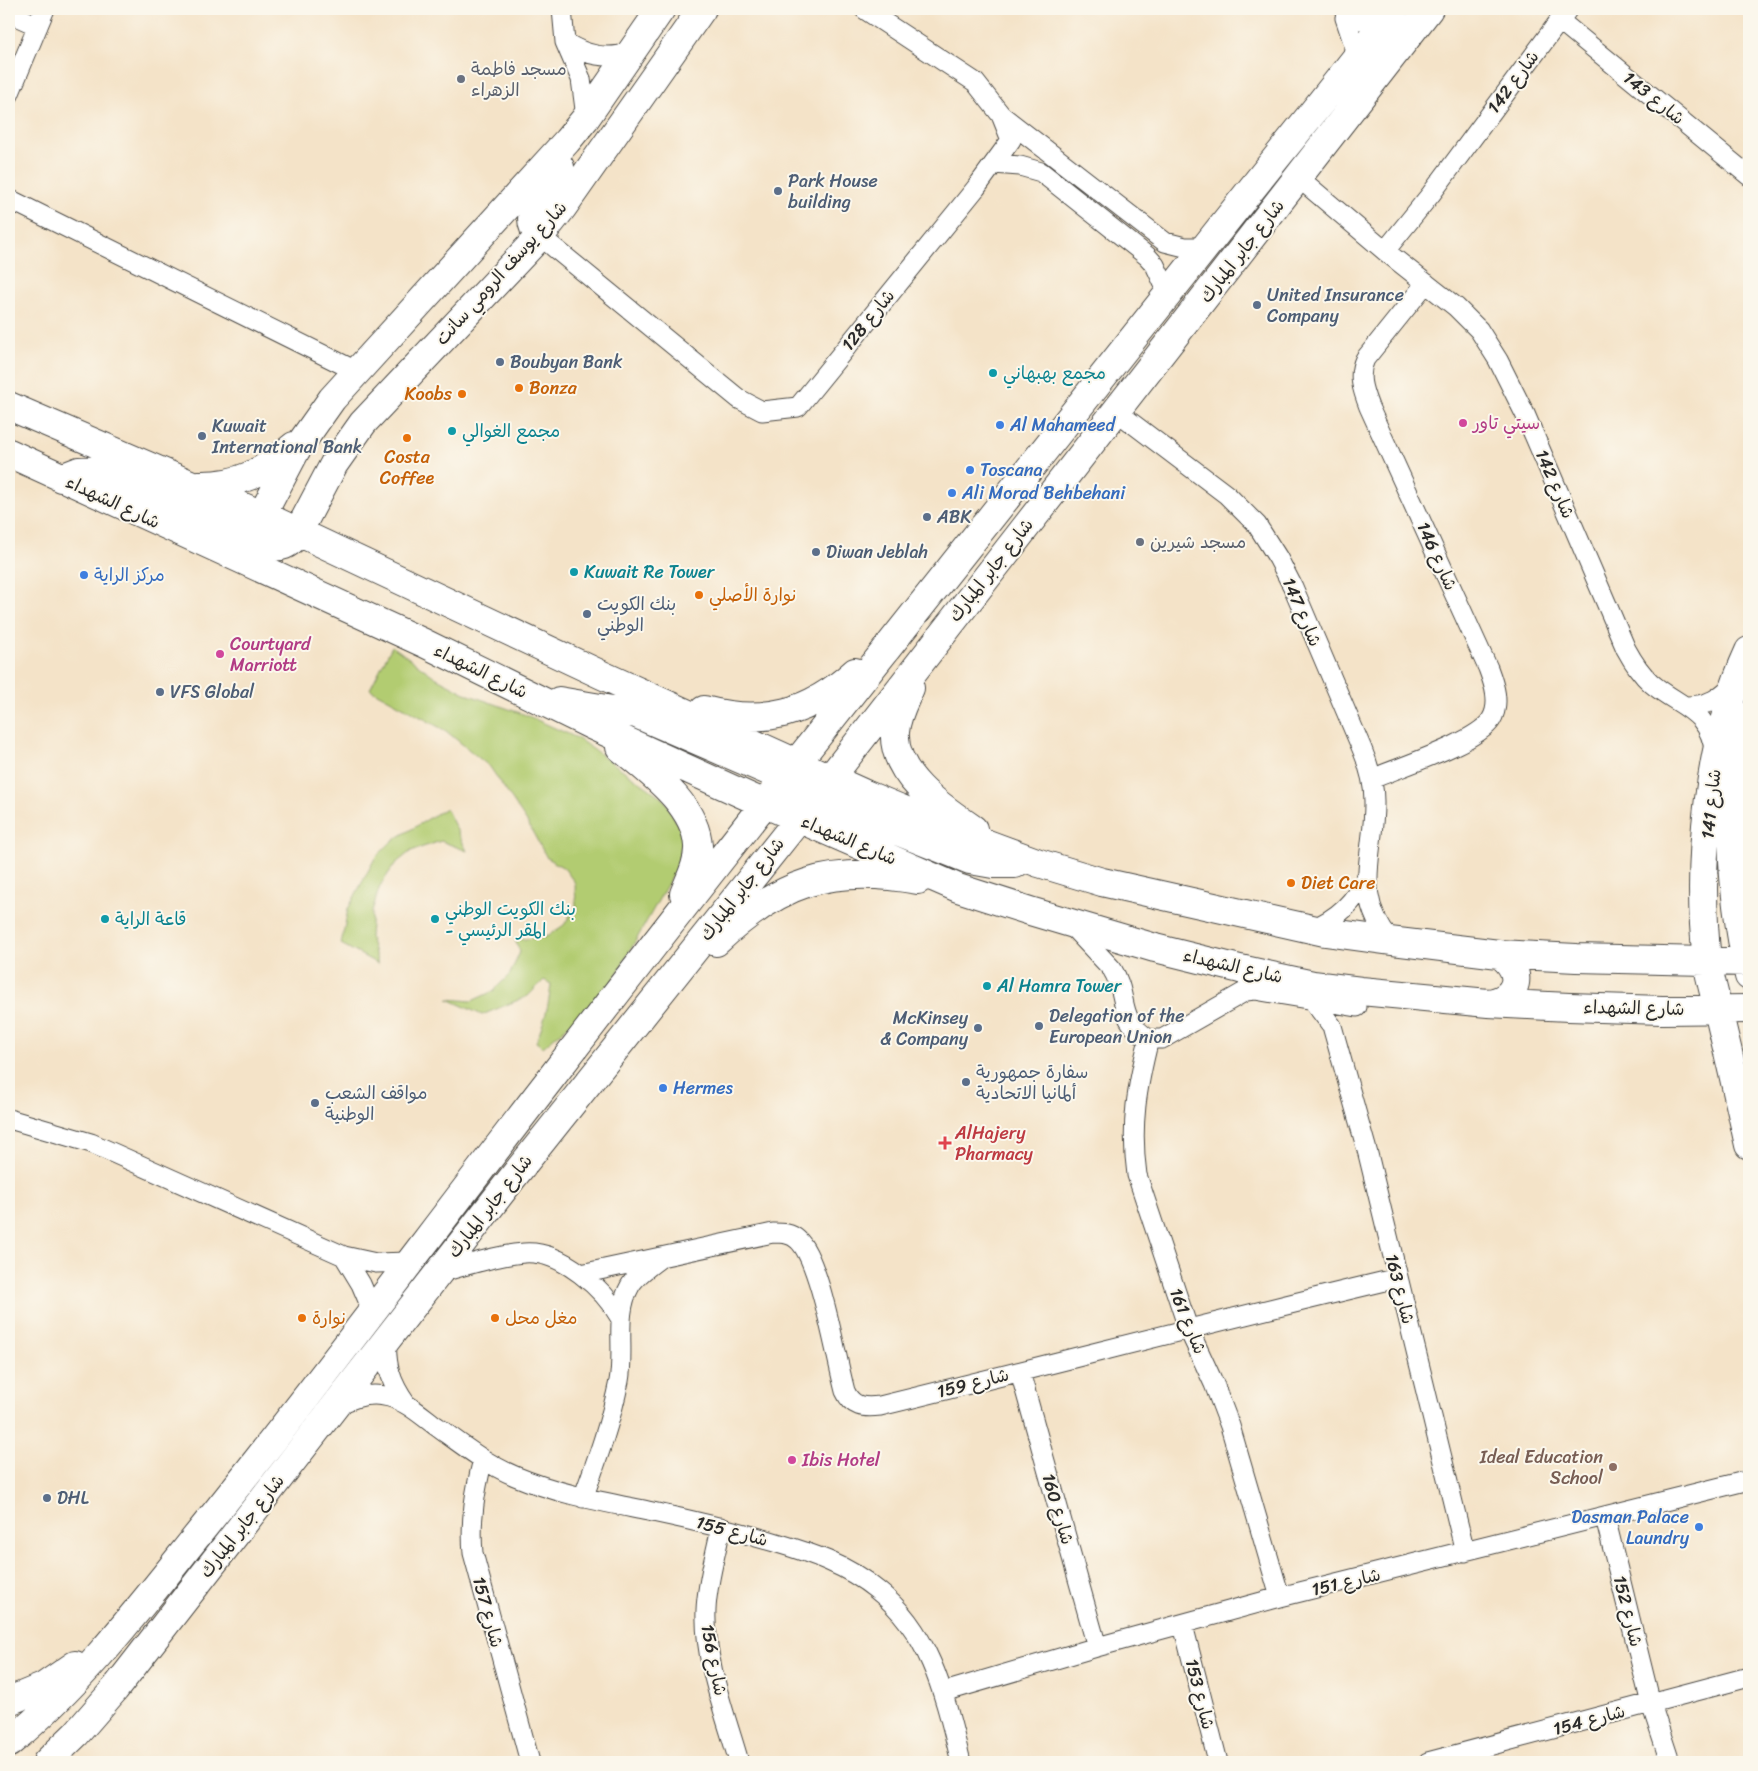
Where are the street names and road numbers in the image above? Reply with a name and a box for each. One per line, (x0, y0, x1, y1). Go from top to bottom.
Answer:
street label: شارع 142 (1478, 43, 1548, 121)
street label: شارع 143 (1616, 63, 1692, 133)
street label: شارع جابر المبارك (1191, 192, 1293, 310)
street label: شارع يوسف الرومي سانت (427, 193, 575, 353)
street label: شارع 128 (833, 282, 903, 358)
street label: شارع 142 (1526, 444, 1584, 524)
street label: شارع الشهداء (60, 466, 166, 538)
street label: شارع جابر المبارك (940, 511, 1042, 629)
street label: شارع 146 (1408, 516, 1466, 596)
street label: شارع 147 (1273, 572, 1331, 652)
street label: شارع الشهداء (428, 634, 534, 708)
street label: شارع 141 (1691, 767, 1731, 841)
street label: شارع الشهداء (796, 805, 902, 875)
street label: شارع جابر المبارك (691, 830, 793, 948)
street label: شارع الشهداء (1180, 939, 1286, 993)
street label: شارع الشهداء (1583, 991, 1685, 1025)
street label: شارع جابر المبارك (439, 1147, 541, 1265)
street label: شارع 163 (1376, 1250, 1424, 1328)
street label: شارع 161 (1160, 1283, 1216, 1359)
street label: شارع 159 (934, 1359, 1012, 1407)
street label: شارع جابر المبارك (191, 1467, 293, 1585)
street label: شارع 160 (1033, 1470, 1083, 1548)
street label: شارع 155 (692, 1506, 772, 1556)
street label: شارع 151 (1308, 1559, 1384, 1605)
street label: شارع 152 (1604, 1572, 1652, 1650)
street label: شارع 157 (463, 1573, 513, 1651)
street label: شارع 156 (691, 1621, 737, 1699)
street label: شارع 153 (1176, 1655, 1224, 1733)
street label: شارع 154 (1549, 1695, 1629, 1745)

